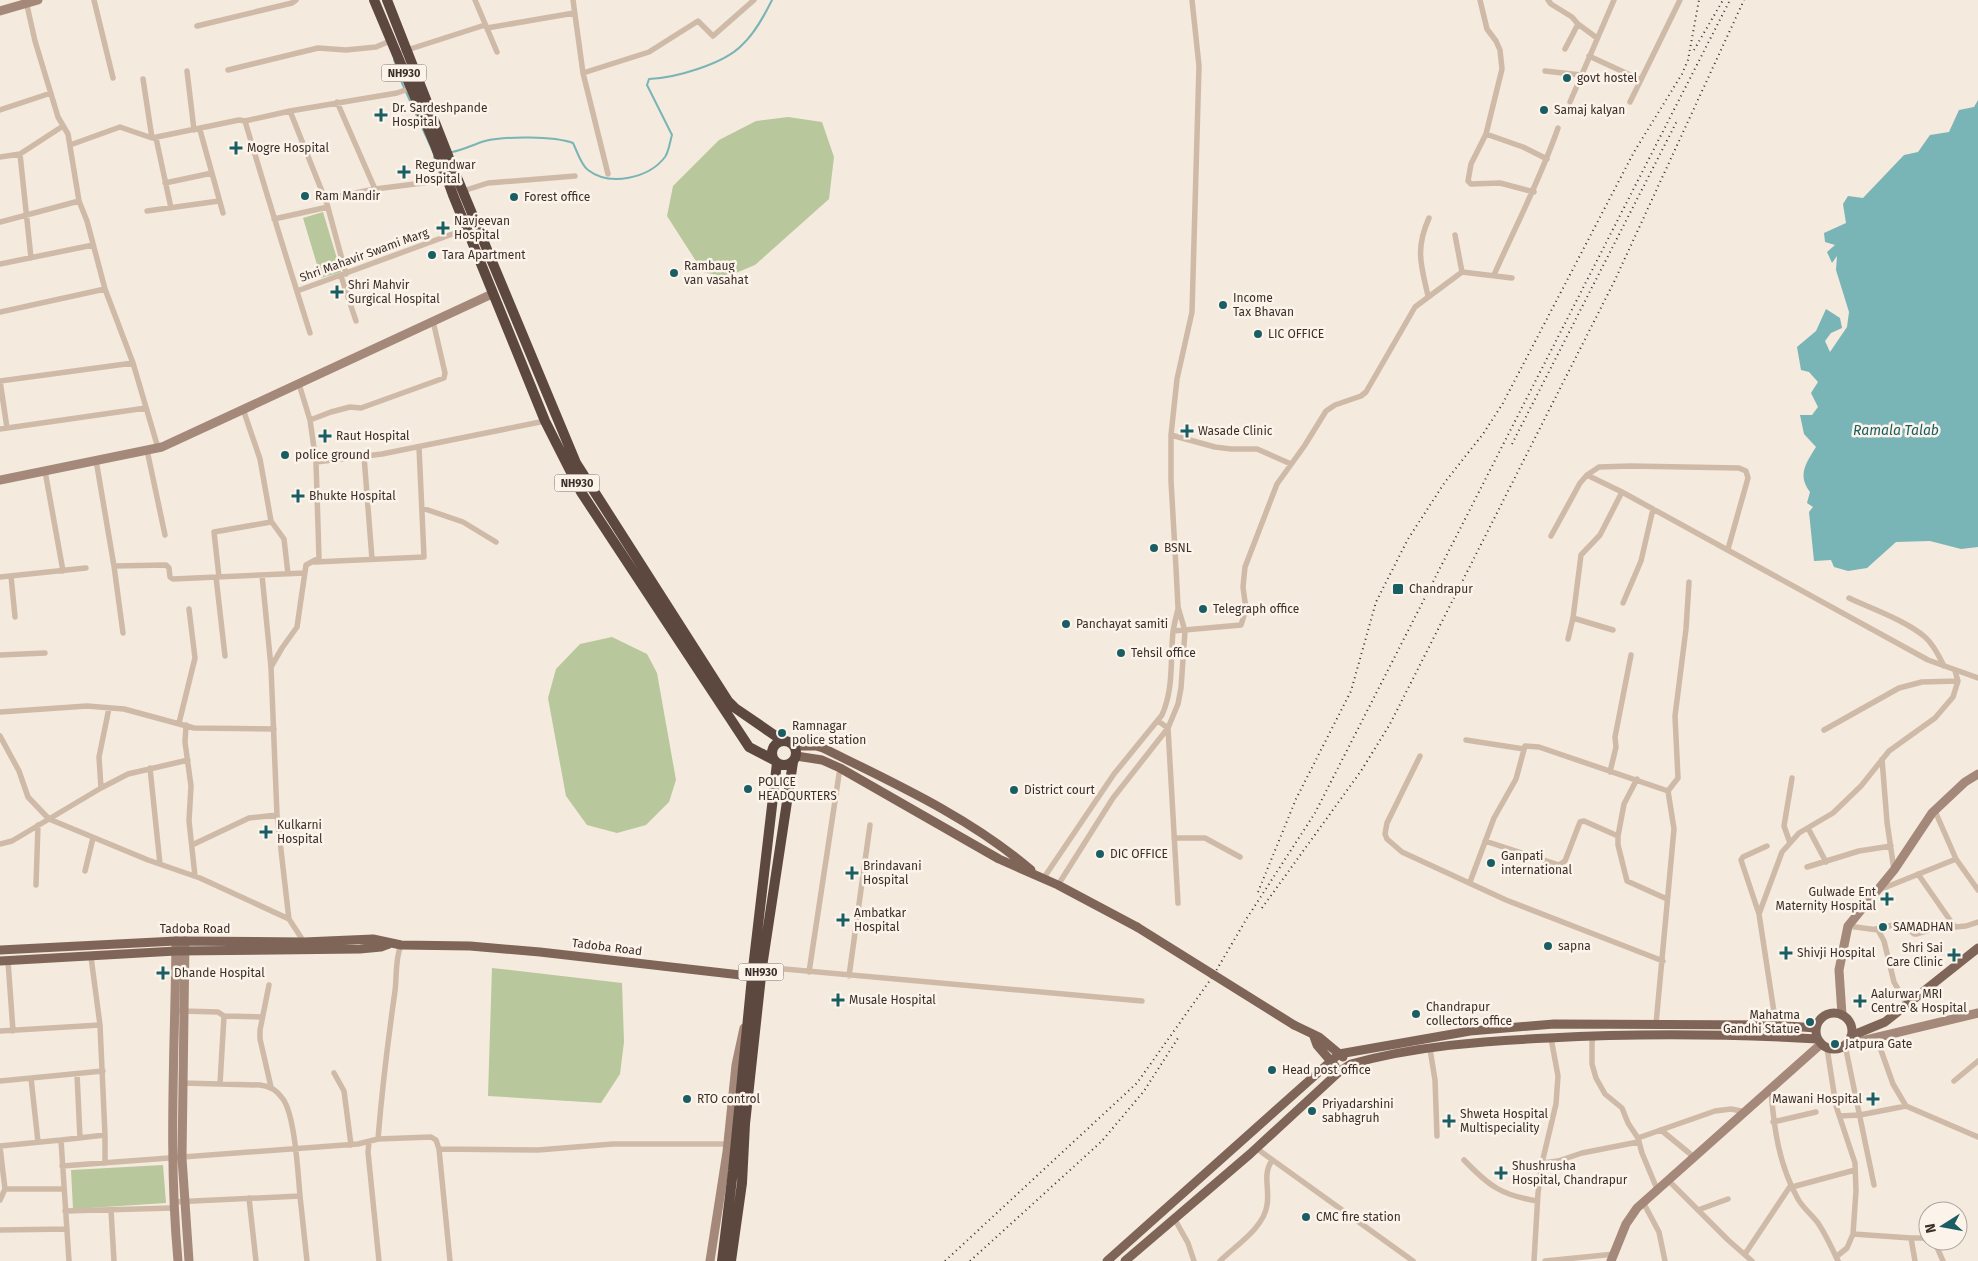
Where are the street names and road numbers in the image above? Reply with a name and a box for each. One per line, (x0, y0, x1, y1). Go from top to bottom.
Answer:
road number: NH930 (382, 64, 426, 82)
street label: Shri Mahavir Swami Marg (298, 225, 431, 285)
road number: NH930 (554, 474, 600, 492)
street label: Tadoba Road (160, 922, 230, 936)
street label: Tadoba Road (571, 936, 643, 958)
road number: NH930 (738, 964, 784, 980)

